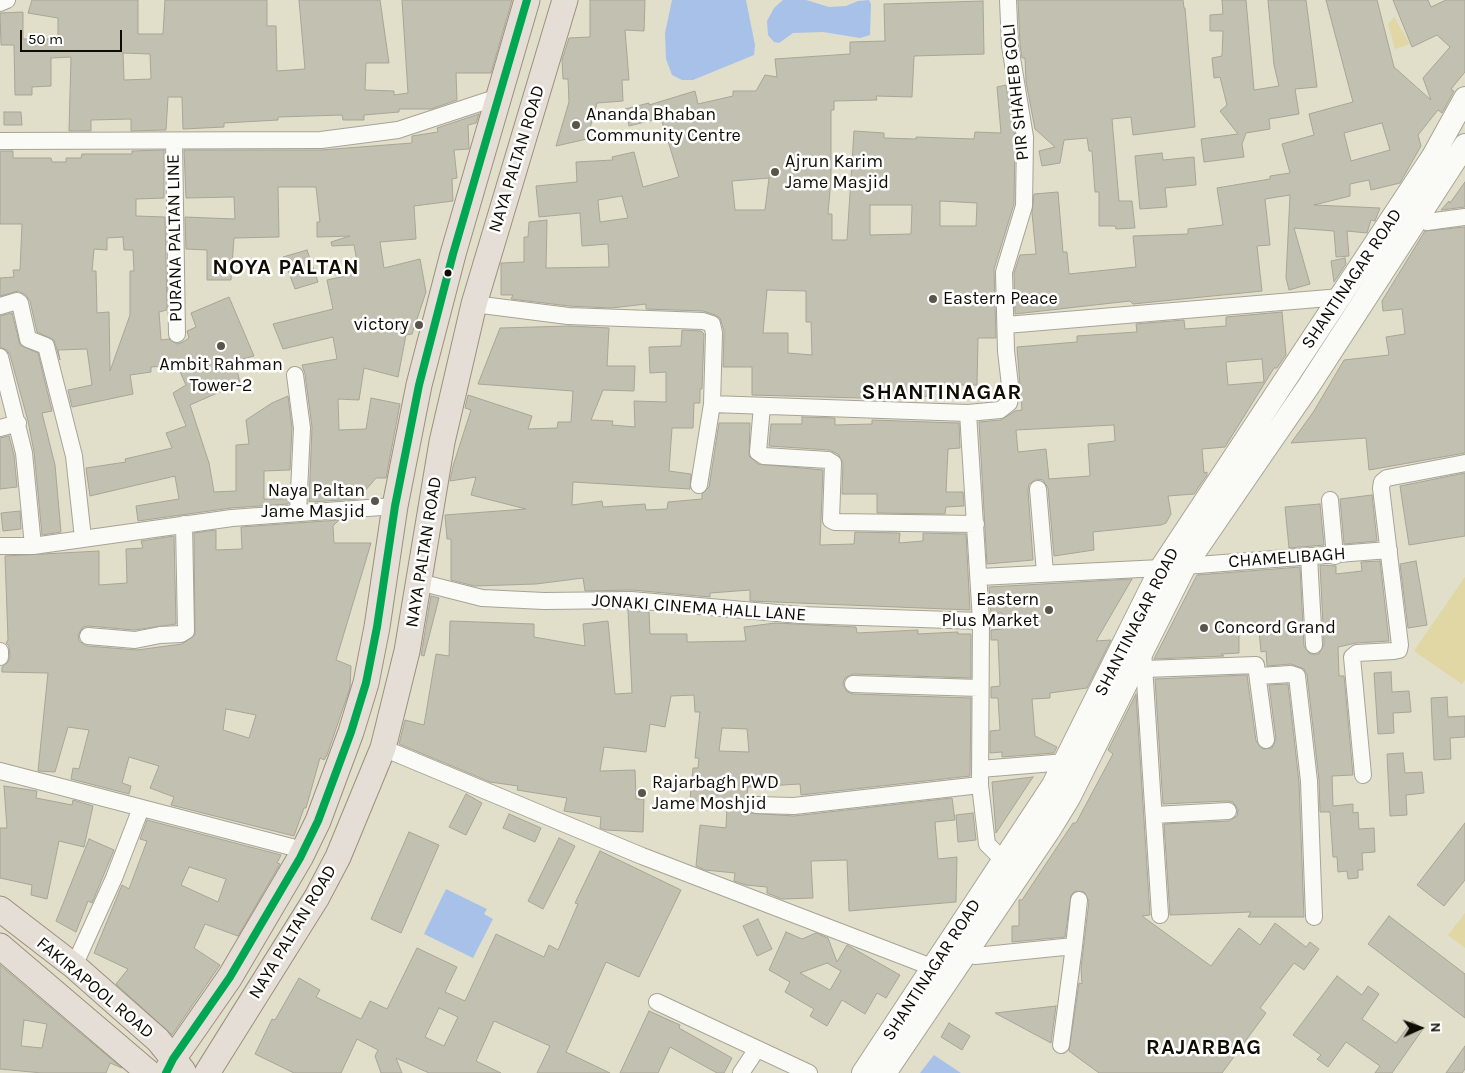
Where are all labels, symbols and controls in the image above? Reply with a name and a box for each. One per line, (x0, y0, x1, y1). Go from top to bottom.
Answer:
scale bar (22, 20, 125, 52)
street label: PIR SHAHEB GOLI (998, 22, 1034, 162)
text: 50 m (28, 30, 63, 48)
street label: NAYA PALTAN ROAD (484, 83, 550, 235)
place label: Ananda Bhaban Community Centre (586, 104, 741, 146)
marker: Ananda Bhaban Community Centre (570, 119, 582, 131)
place label: Ajrun Karim Jame Masjid (785, 151, 889, 193)
street label: PURANA PALTAN LINE (163, 154, 187, 322)
marker: Ajrun Karim Jame Masjid (769, 166, 781, 178)
street label: SHANTINAGAR ROAD (1297, 205, 1407, 353)
district label: NOYA PALTAN (211, 255, 361, 281)
unlabelled marker (443, 268, 453, 278)
place label: Eastern Peace (943, 288, 1058, 310)
marker: Eastern Peace (927, 293, 939, 305)
place label: victory (354, 314, 409, 336)
marker: victory (413, 319, 425, 331)
marker: Ambit Rahman Tower-2 (215, 340, 227, 352)
place label: Ambit Rahman Tower-2 (159, 354, 283, 396)
district label: SHANTINAGAR (860, 380, 1024, 406)
street label: NAYA PALTAN ROAD (401, 475, 447, 629)
place label: Naya Paltan Jame Masjid (261, 480, 365, 522)
marker: Naya Paltan Jame Masjid (369, 495, 381, 507)
street label: CHAMELIBAGH (1228, 543, 1346, 573)
street label: SHANTINAGAR ROAD (1090, 544, 1184, 700)
place label: Eastern Plus Market (942, 589, 1039, 632)
street label: JONAKI CINEMA HALL LANE (591, 590, 807, 626)
marker: Eastern Plus Market (1043, 604, 1055, 616)
place label: Concord Grand (1214, 617, 1336, 639)
marker: Concord Grand (1198, 622, 1210, 634)
place label: Rajarbagh PWD Jame Moshjid (652, 772, 779, 814)
marker: Rajarbagh PWD Jame Moshjid (636, 787, 648, 799)
street label: NAYA PALTAN ROAD (244, 861, 342, 1003)
street label: SHANTINAGAR ROAD (878, 895, 986, 1045)
street label: FAKIRAPOOL ROAD (32, 933, 158, 1043)
north arrow (1395, 1003, 1445, 1053)
text: N (1427, 1022, 1444, 1033)
district label: RAJARBAG (1145, 1035, 1263, 1061)

